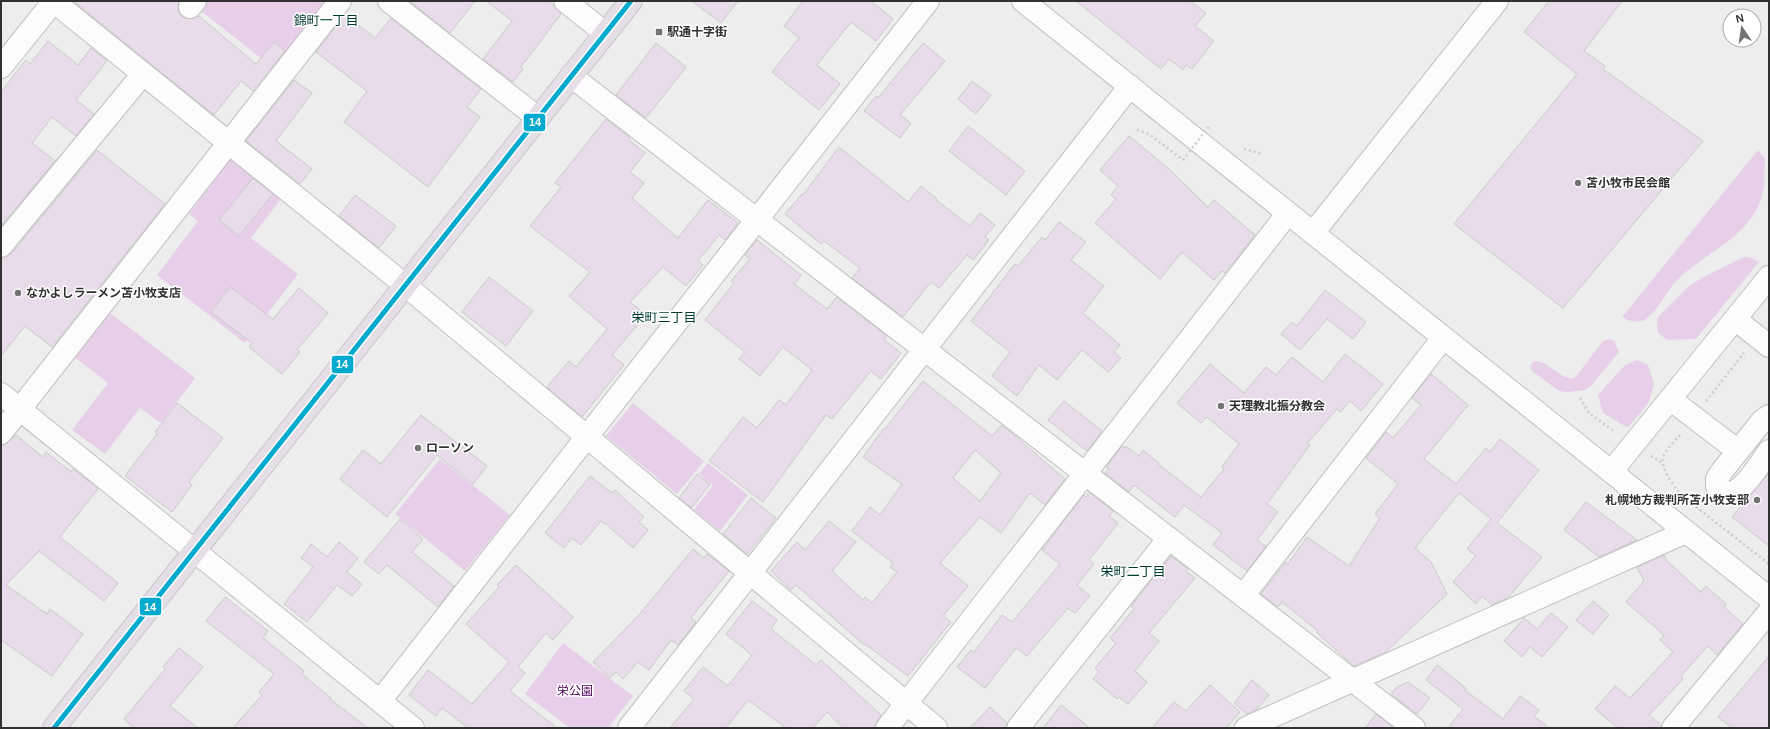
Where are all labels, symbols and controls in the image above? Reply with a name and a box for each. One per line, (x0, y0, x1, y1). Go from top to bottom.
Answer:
north arrow (1722, 8, 1762, 48)
text: N (1735, 12, 1745, 25)
district label: 錦町一丁目 (293, 13, 359, 28)
place label: 駅通十字街 (667, 25, 727, 39)
marker: 駅通十字街 (654, 27, 664, 37)
line badge: 14 (523, 113, 546, 132)
text: 14 (529, 116, 542, 128)
place label: 苫小牧市民会館 (1586, 176, 1670, 190)
marker: 苫小牧市民会館 (1573, 178, 1583, 188)
place label: なかよしラーメン苫小牧支店 (26, 286, 181, 300)
marker: なかよしラーメン苫小牧支店 (13, 288, 23, 298)
district label: 栄町三丁目 (631, 310, 697, 325)
line badge: 14 (331, 355, 354, 374)
text: 14 (336, 358, 349, 370)
place label: 天理教北振分教会 (1229, 399, 1325, 413)
marker: 天理教北振分教会 (1216, 401, 1226, 411)
place label: ローソン (426, 441, 474, 455)
marker: ローソン (413, 443, 423, 453)
place label: 札幌地方裁判所苫小牧支部 (1605, 493, 1749, 507)
marker: 札幌地方裁判所苫小牧支部 (1752, 495, 1762, 505)
district label: 栄町二丁目 (1100, 564, 1166, 579)
line badge: 14 (139, 597, 162, 616)
text: 14 (144, 601, 157, 613)
park label: 栄公園 (557, 684, 593, 698)

